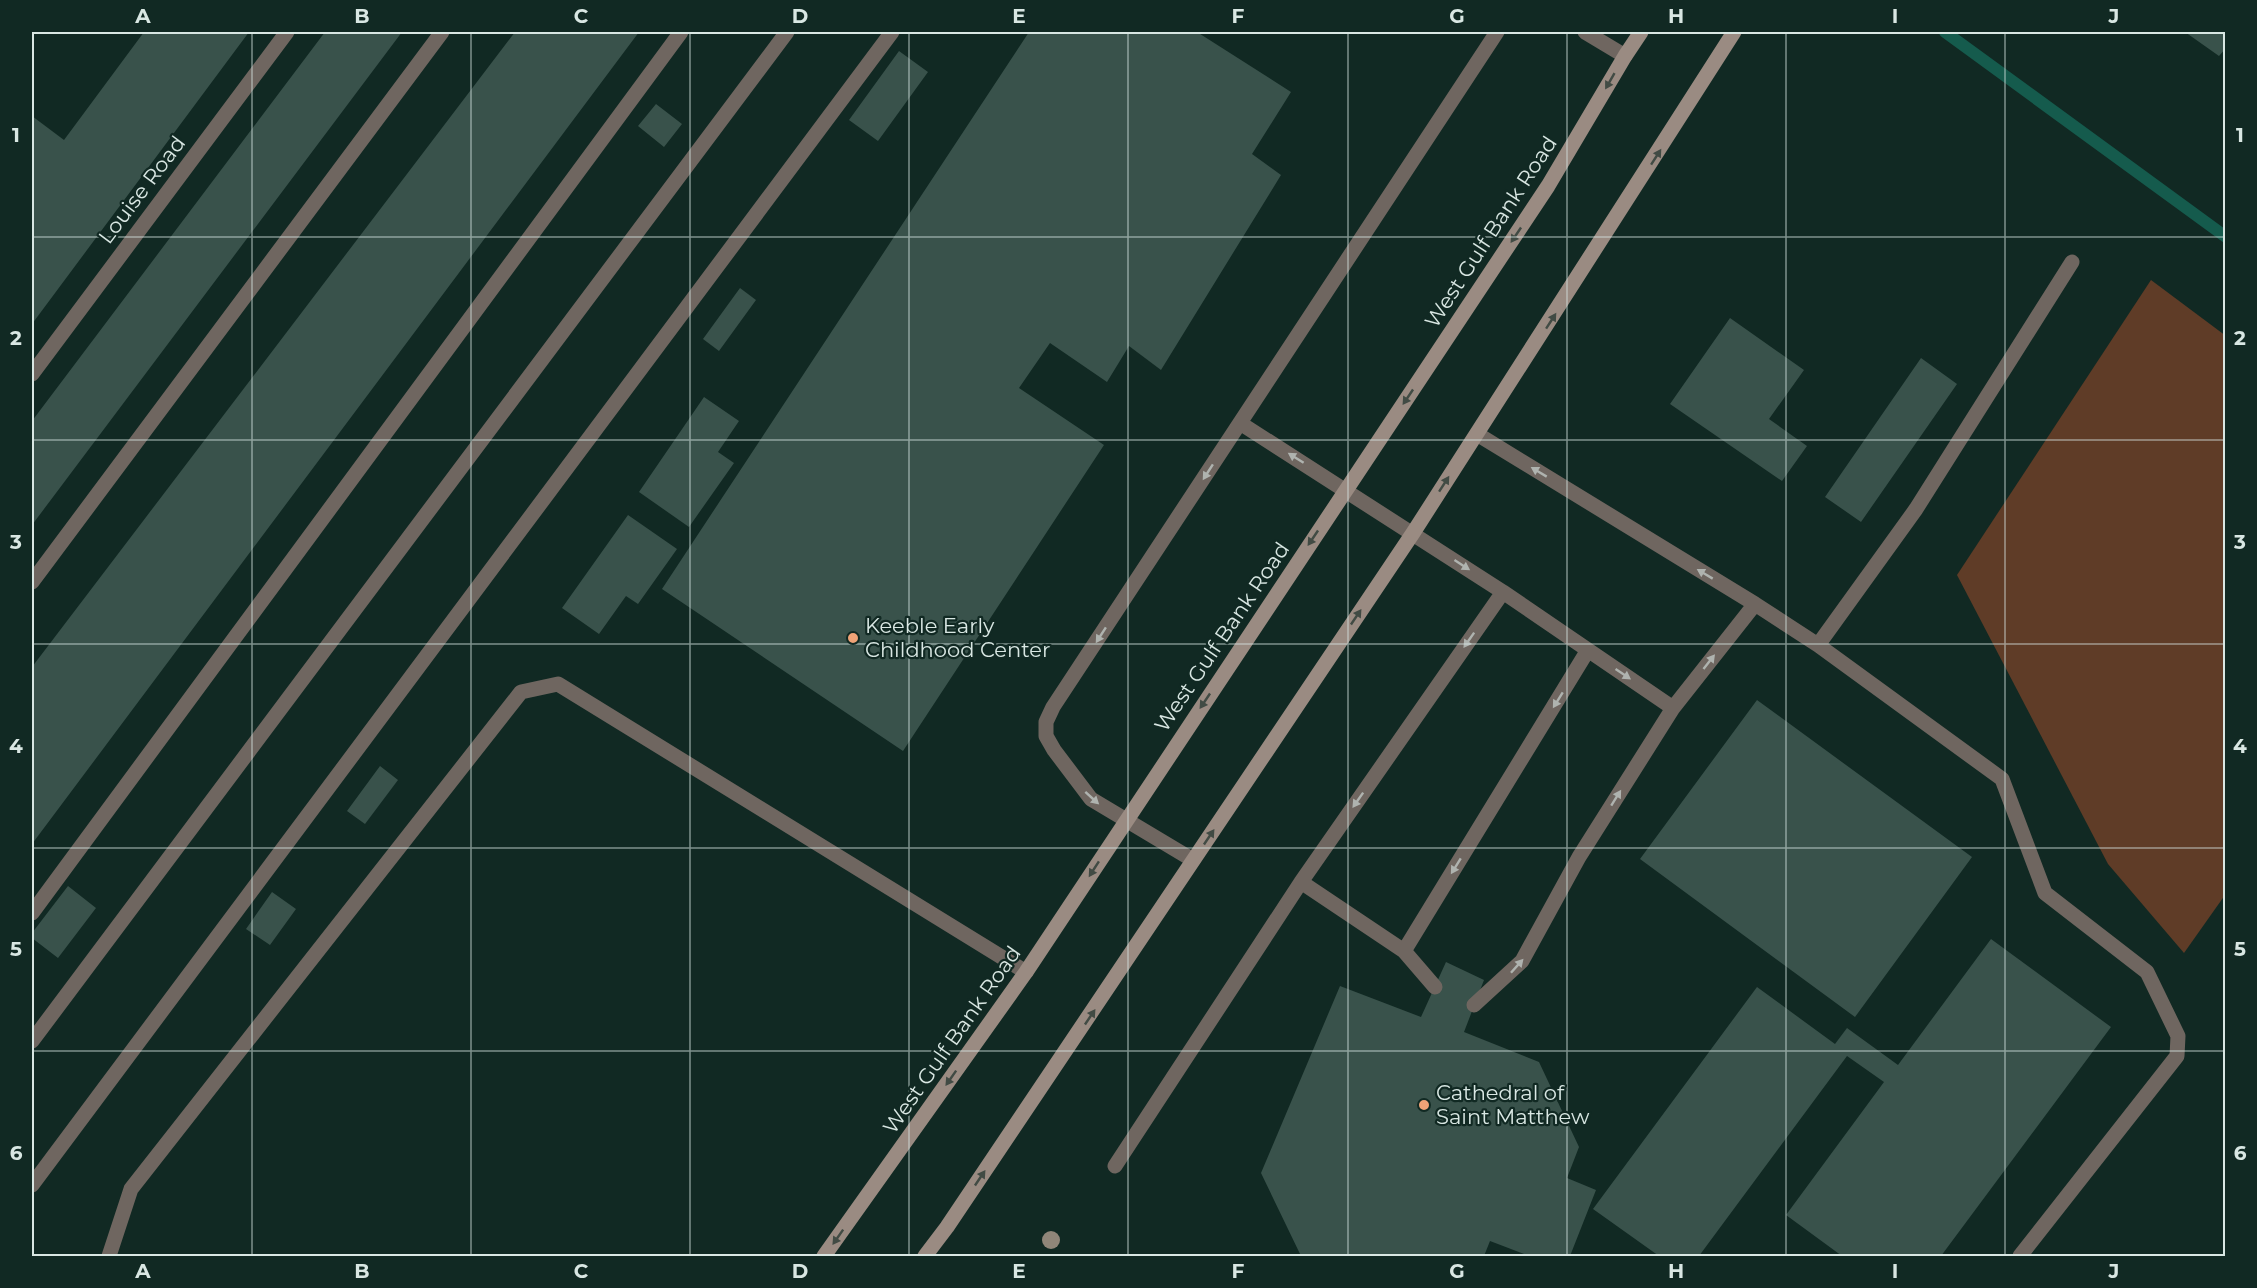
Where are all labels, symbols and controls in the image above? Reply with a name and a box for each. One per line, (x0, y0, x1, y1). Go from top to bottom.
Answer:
text: A (134, 4, 151, 28)
text: B (354, 4, 370, 28)
text: C (574, 4, 589, 28)
text: D (792, 4, 808, 28)
text: E (1012, 4, 1026, 28)
text: F (1232, 4, 1245, 28)
text: G (1449, 4, 1465, 28)
text: H (1668, 4, 1684, 28)
text: I (1892, 4, 1898, 28)
text: J (2108, 4, 2119, 28)
one-way arrow (1605, 73, 1616, 89)
text: 1 (12, 123, 20, 147)
text: 1 (2236, 123, 2244, 147)
street label: Louise Road (93, 131, 190, 249)
street label: West Gulf Bank Road (1419, 131, 1562, 332)
one-way arrow (1650, 149, 1662, 165)
one-way arrow (1511, 227, 1522, 243)
one-way arrow (1545, 312, 1556, 329)
text: 2 (10, 326, 22, 350)
text: 2 (2234, 326, 2246, 350)
one-way arrow (1402, 389, 1413, 405)
one-way arrow (1288, 452, 1305, 463)
one-way arrow (1202, 463, 1214, 479)
one-way arrow (1531, 466, 1547, 477)
one-way arrow (1439, 476, 1450, 492)
text: 3 (9, 530, 22, 554)
one-way arrow (1307, 530, 1319, 546)
text: 3 (2233, 530, 2246, 554)
street label: West Gulf Bank Road (1149, 537, 1294, 736)
one-way arrow (1453, 559, 1469, 571)
one-way arrow (1697, 568, 1713, 579)
one-way arrow (1350, 610, 1362, 626)
place label: Keeble Early Childhood Center (865, 613, 1050, 662)
one-way arrow (1095, 626, 1106, 643)
marker: Keeble Early Childhood Center (846, 631, 860, 645)
one-way arrow (1464, 632, 1475, 648)
one-way arrow (1703, 654, 1716, 670)
one-way arrow (1615, 668, 1631, 680)
one-way arrow (1552, 692, 1563, 708)
one-way arrow (1200, 693, 1211, 709)
text: 4 (9, 734, 23, 758)
text: 4 (2233, 734, 2247, 758)
one-way arrow (1610, 790, 1621, 806)
one-way arrow (1085, 791, 1100, 805)
one-way arrow (1352, 792, 1364, 808)
one-way arrow (1203, 829, 1214, 845)
one-way arrow (1450, 858, 1461, 874)
one-way arrow (1088, 861, 1099, 877)
text: 5 (10, 937, 22, 961)
text: 5 (2234, 937, 2246, 961)
street label: West Gulf Bank Road (877, 941, 1026, 1138)
one-way arrow (1510, 958, 1524, 973)
one-way arrow (1084, 1009, 1095, 1025)
one-way arrow (945, 1070, 957, 1086)
place label: Cathedral of Saint Matthew (1436, 1080, 1590, 1129)
marker: Cathedral of Saint Matthew (1417, 1098, 1431, 1112)
text: 6 (10, 1141, 23, 1165)
text: 6 (2234, 1141, 2247, 1165)
one-way arrow (974, 1170, 985, 1186)
one-way arrow (833, 1229, 844, 1245)
text: A (134, 1259, 151, 1283)
text: B (354, 1259, 370, 1283)
text: C (574, 1259, 589, 1283)
text: D (792, 1259, 808, 1283)
text: E (1012, 1259, 1026, 1283)
text: F (1232, 1259, 1245, 1283)
text: G (1449, 1259, 1465, 1283)
text: H (1668, 1259, 1684, 1283)
text: I (1892, 1259, 1898, 1283)
text: J (2108, 1259, 2119, 1283)

